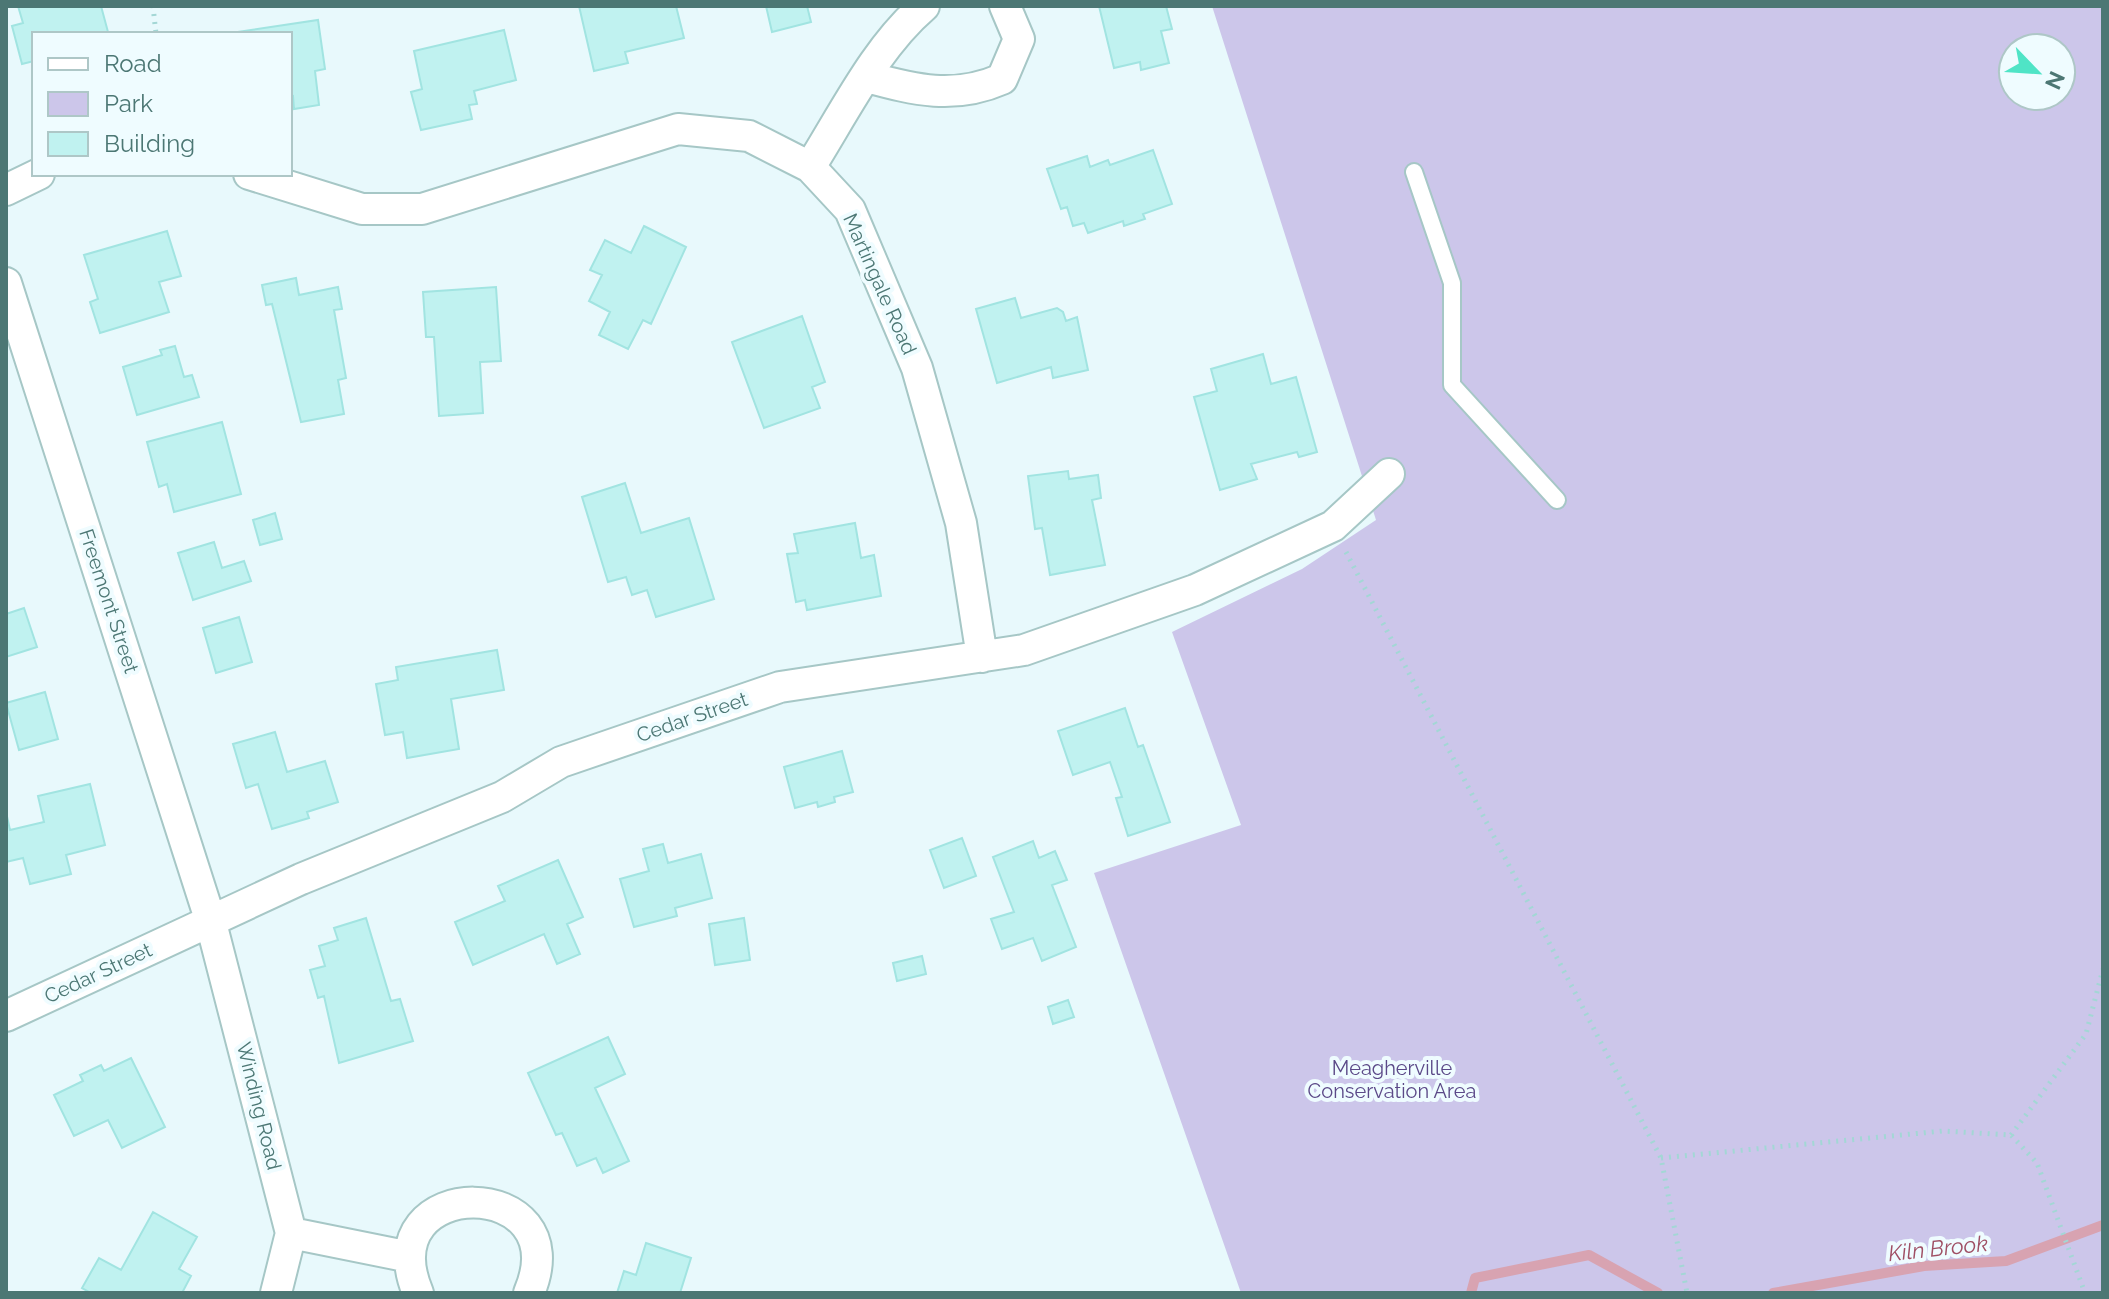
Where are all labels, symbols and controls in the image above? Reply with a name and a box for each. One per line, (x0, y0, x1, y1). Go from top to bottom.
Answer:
legend (32, 32, 292, 176)
north arrow (1997, 32, 2077, 112)
text: Road (104, 49, 162, 78)
text: N (2040, 67, 2070, 94)
text: Park (104, 89, 153, 118)
text: Building (104, 129, 195, 158)
street label: Martingale Road (838, 210, 922, 358)
street label: Freemont Street (74, 526, 144, 676)
street label: Cedar Street (633, 687, 751, 747)
street label: Cedar Street (40, 938, 156, 1008)
street label: Winding Road (232, 1040, 286, 1172)
park label: Meagherville Conservation Area (1308, 1056, 1476, 1103)
water label: Kiln Brook (1887, 1230, 1989, 1266)

